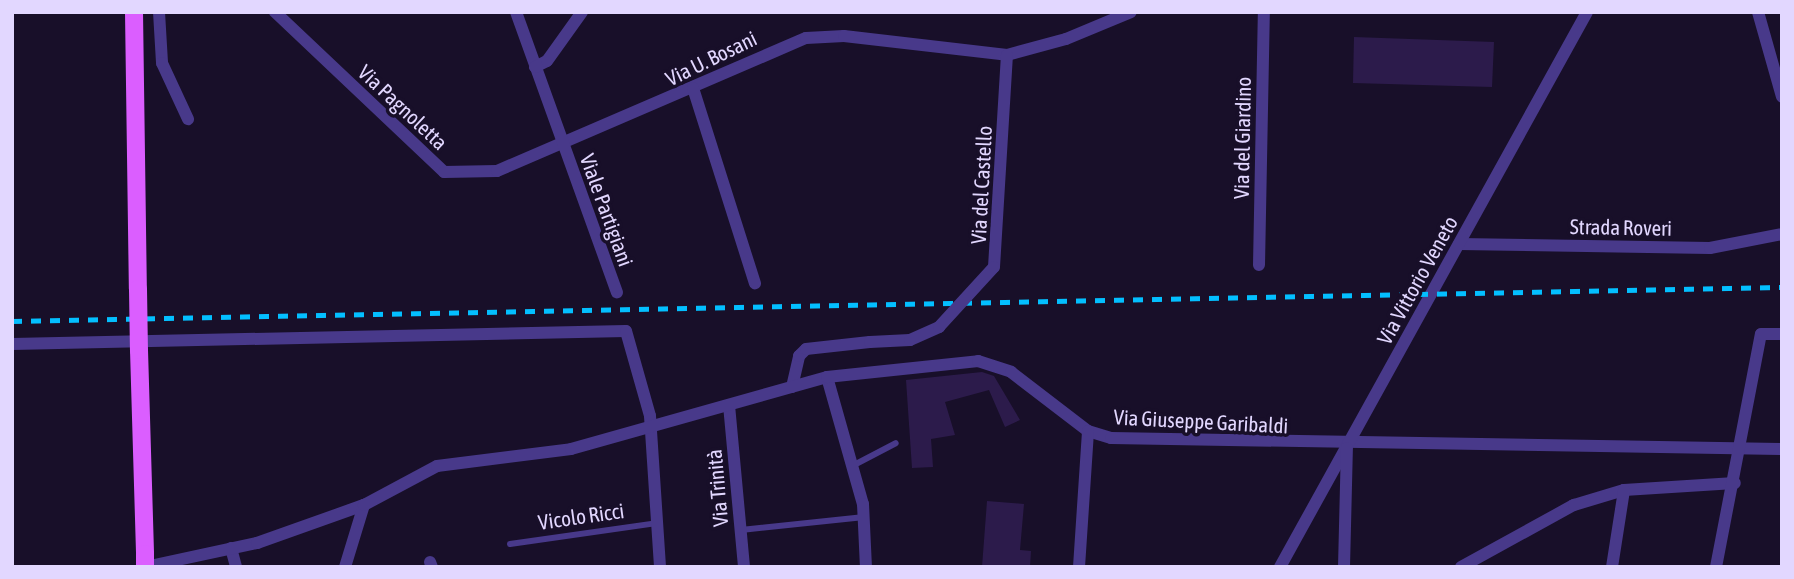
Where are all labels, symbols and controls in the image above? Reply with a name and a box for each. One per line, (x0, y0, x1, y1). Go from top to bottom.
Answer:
street label: Via U. Bosani (661, 25, 761, 91)
street label: Via Pagnoletta (353, 59, 453, 155)
street label: Via del Giardino (1228, 77, 1256, 199)
street label: Via del Castello (965, 125, 997, 245)
street label: Viale Partigiani (575, 150, 639, 270)
street label: Via Vittorio Veneto (1371, 211, 1463, 349)
street label: Strada Roveri (1570, 214, 1672, 240)
street label: Via Giuseppe Garibaldi (1113, 404, 1289, 438)
street label: Via Trinità (701, 448, 733, 528)
street label: Vicolo Ricci (536, 497, 626, 535)

